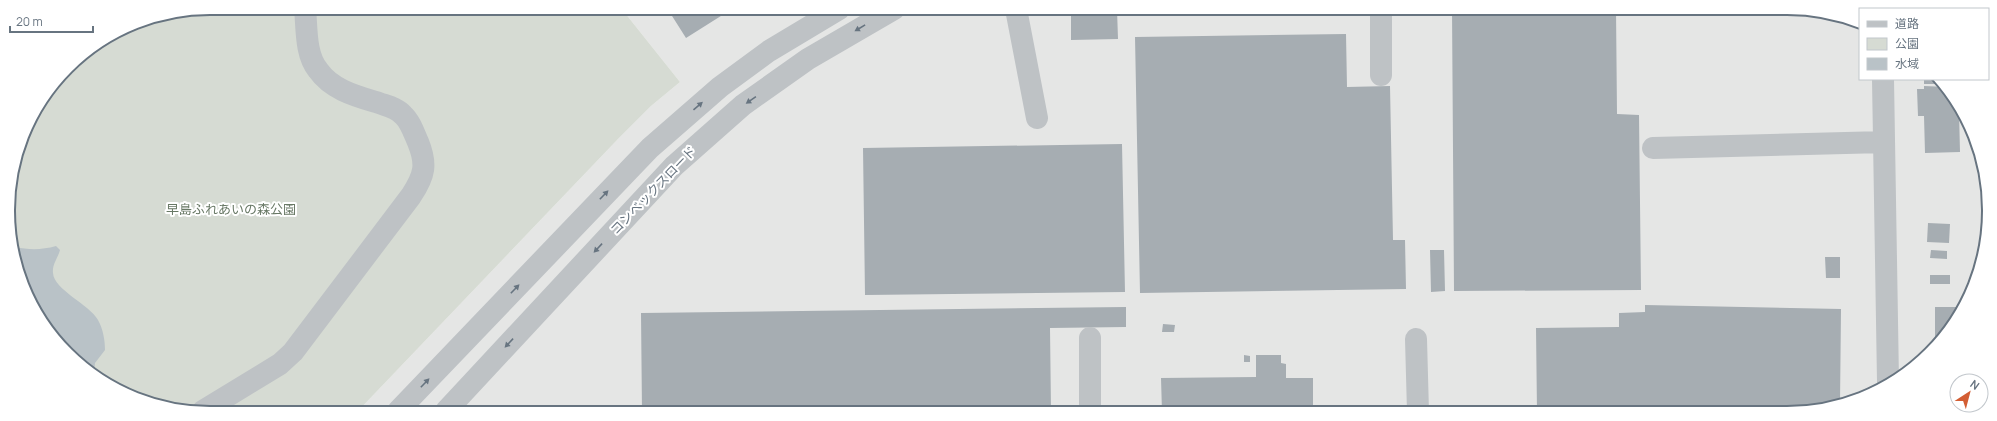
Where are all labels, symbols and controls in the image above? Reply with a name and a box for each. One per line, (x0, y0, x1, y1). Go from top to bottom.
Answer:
scale bar (10, 8, 93, 34)
legend (1859, 8, 1989, 80)
text: 20 m (16, 13, 43, 30)
text: 道路 (1895, 15, 1919, 32)
one-way arrow (855, 24, 865, 32)
text: 公園 (1895, 35, 1919, 52)
text: 水域 (1895, 55, 1919, 72)
one-way arrow (746, 96, 757, 104)
one-way arrow (693, 101, 704, 110)
street label: コンベックスロード (606, 142, 700, 238)
one-way arrow (600, 190, 609, 200)
park label: 早島ふれあいの森公園 (166, 200, 296, 218)
one-way arrow (593, 243, 603, 253)
one-way arrow (510, 284, 519, 294)
one-way arrow (505, 338, 514, 348)
north arrow (1949, 373, 1989, 413)
text: N (1968, 376, 1983, 393)
one-way arrow (420, 378, 430, 388)

